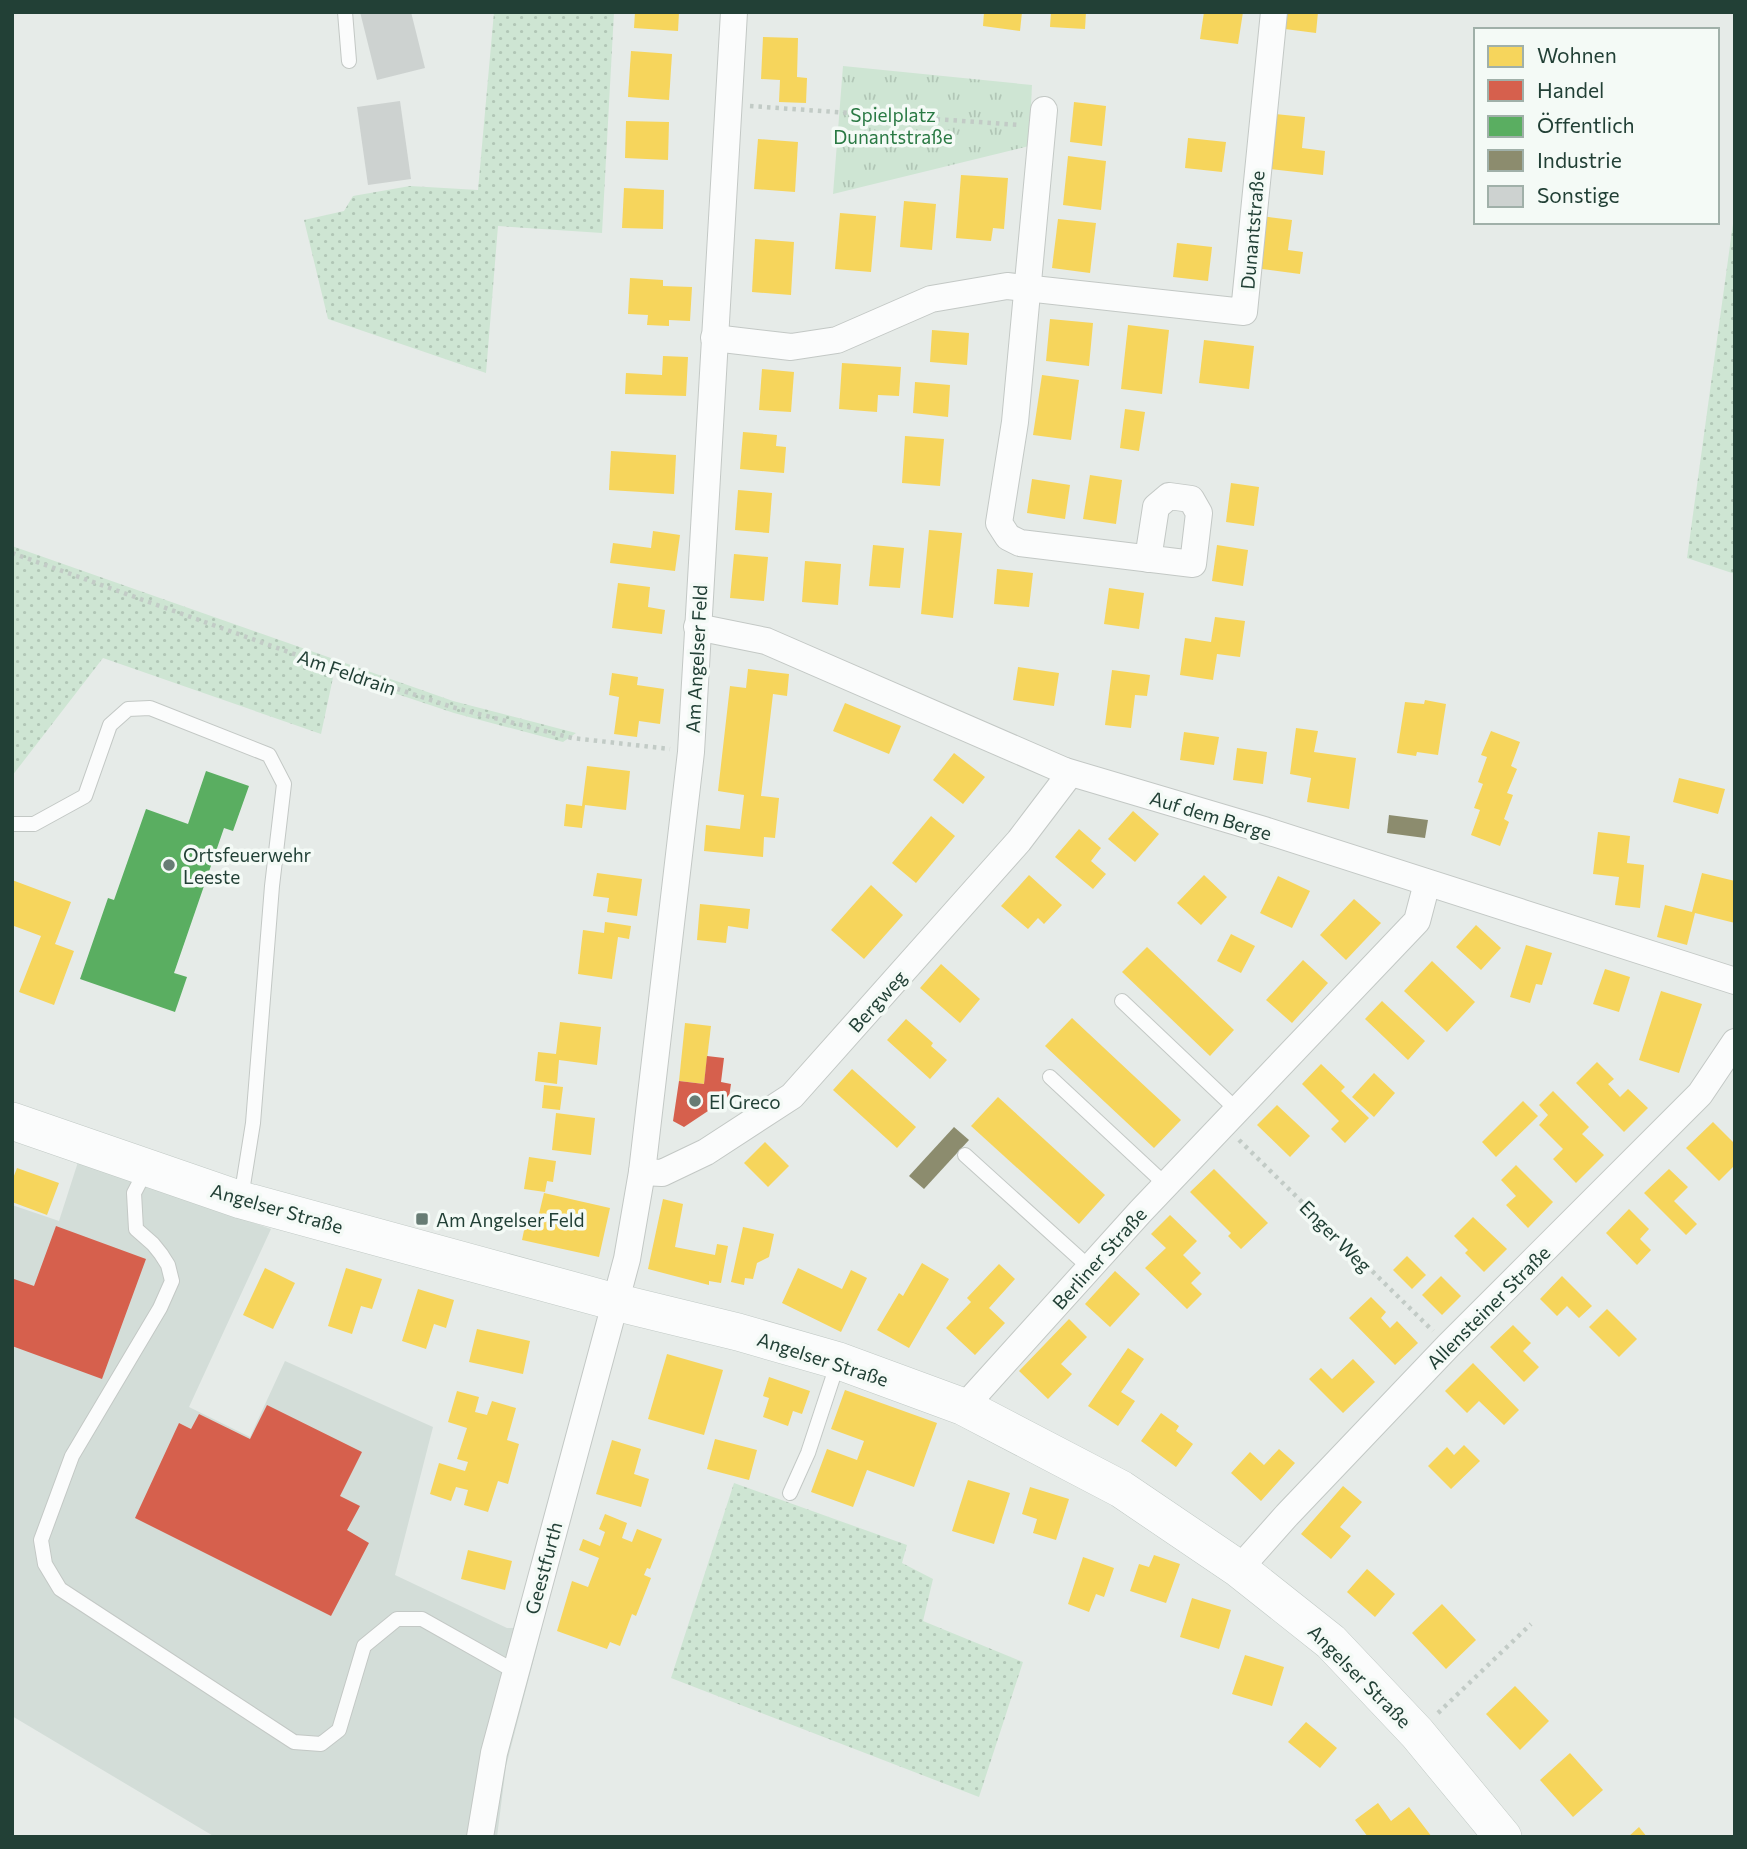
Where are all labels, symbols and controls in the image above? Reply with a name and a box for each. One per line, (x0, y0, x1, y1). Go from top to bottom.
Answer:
legend (1474, 28, 1719, 224)
text: Wohnen (1537, 42, 1617, 67)
text: Handel (1537, 77, 1604, 102)
park label: Spielplatz Dunantstraße (833, 103, 953, 148)
text: Öffentlich (1537, 112, 1635, 137)
text: Industrie (1537, 147, 1622, 172)
street label: Dunantstraße (1235, 170, 1269, 290)
text: Sonstige (1537, 182, 1620, 207)
street label: Am Angelser Feld (681, 584, 711, 734)
street label: Am Feldrain (295, 644, 399, 700)
street label: Auf dem Berge (1147, 786, 1275, 844)
place label: Ortsfeuerwehr Leeste (183, 843, 312, 888)
marker: Ortsfeuerwehr Leeste (161, 857, 177, 873)
street label: Bergweg (843, 965, 911, 1037)
place label: El Greco (709, 1090, 781, 1113)
marker: El Greco (687, 1093, 703, 1109)
street label: Angelser Straße (208, 1178, 346, 1238)
street label: Enger Weg (1295, 1195, 1377, 1277)
street label: Berliner Straße (1047, 1202, 1151, 1314)
place label: Am Angelser Feld (436, 1208, 584, 1231)
marker: Am Angelser Feld (414, 1211, 430, 1227)
street label: Allensteiner Straße (1422, 1241, 1554, 1373)
street label: Angelser Straße (755, 1327, 891, 1391)
street label: Geestfurth (520, 1519, 566, 1617)
street label: Angelser Straße (1304, 1620, 1416, 1732)

